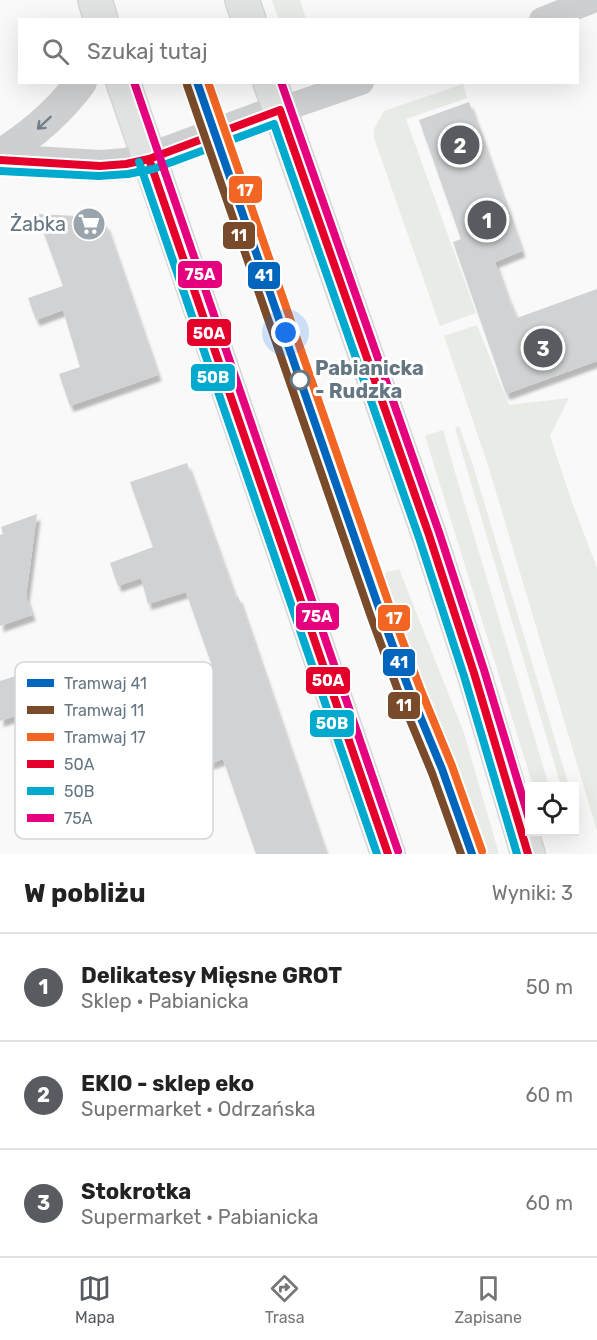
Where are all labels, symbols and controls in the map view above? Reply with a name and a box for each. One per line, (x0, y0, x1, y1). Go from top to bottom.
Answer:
search box (18, 18, 579, 84)
icon: search (39, 35, 72, 68)
text: Szukaj tutaj (87, 38, 208, 65)
one-way arrow (37, 116, 52, 130)
pin: 2 (440, 122, 480, 168)
line badge: 17 (228, 175, 263, 204)
text: 17 (236, 181, 254, 200)
pin: 1 (468, 198, 506, 242)
supermarket icon: Żabka (71, 206, 107, 242)
place label: Żabka (10, 212, 66, 236)
line badge: 11 (222, 221, 256, 250)
text: 11 (231, 226, 247, 245)
line badge: 75A (177, 260, 223, 289)
line badge: 41 (247, 261, 281, 290)
text: 75A (185, 265, 216, 284)
text: 41 (255, 266, 273, 285)
line badge: 50A (186, 318, 232, 347)
your location (271, 318, 300, 347)
text: 50A (193, 324, 226, 343)
pin: 3 (524, 326, 562, 370)
place label: Pabianicka - Rudzka (315, 356, 424, 403)
line badge: 50B (190, 363, 236, 392)
text: 50B (197, 368, 229, 387)
marker: Pabianicka - Rudzka (290, 370, 310, 390)
line badge: 75A (295, 602, 340, 631)
line badge: 17 (377, 604, 411, 632)
text: 75A (302, 607, 333, 626)
text: 17 (385, 609, 403, 628)
line badge: 41 (382, 648, 416, 677)
text: 41 (390, 653, 408, 672)
legend (15, 662, 213, 839)
line badge: 50A (305, 666, 351, 695)
text: 50A (312, 671, 345, 690)
text: Tramwaj 41 (64, 674, 147, 693)
line badge: 11 (387, 691, 421, 720)
text: 11 (396, 696, 412, 715)
text: Tramwaj 11 (64, 701, 144, 720)
line badge: 50B (309, 709, 355, 738)
text: 50B (316, 714, 348, 733)
text: Tramwaj 17 (64, 728, 145, 747)
text: 50A (64, 755, 95, 774)
text: 50B (64, 782, 94, 801)
map controls (525, 782, 579, 836)
button: locate (525, 782, 579, 836)
text: 75A (64, 809, 93, 828)
text: W pobliżu (24, 878, 146, 909)
text: Wyniki: 3 (492, 881, 573, 905)
text: Delikatesy Mięsne GROT (81, 962, 342, 989)
text: 1 (39, 975, 48, 999)
text: 50 m (526, 975, 573, 999)
text: Sklep · Pabianicka (81, 989, 249, 1013)
text: EKIO - sklep eko (81, 1070, 254, 1097)
text: 2 (37, 1083, 50, 1107)
text: 60 m (526, 1083, 573, 1107)
text: Supermarket · Odrzańska (81, 1097, 316, 1121)
text: Stokrotka (81, 1178, 191, 1205)
text: 3 (37, 1191, 50, 1215)
text: 60 m (526, 1191, 573, 1215)
text: Supermarket · Pabianicka (81, 1205, 318, 1229)
tab: Mapa (75, 1272, 115, 1327)
tab: Trasa (265, 1272, 305, 1327)
tab: Zapisane (455, 1272, 522, 1327)

